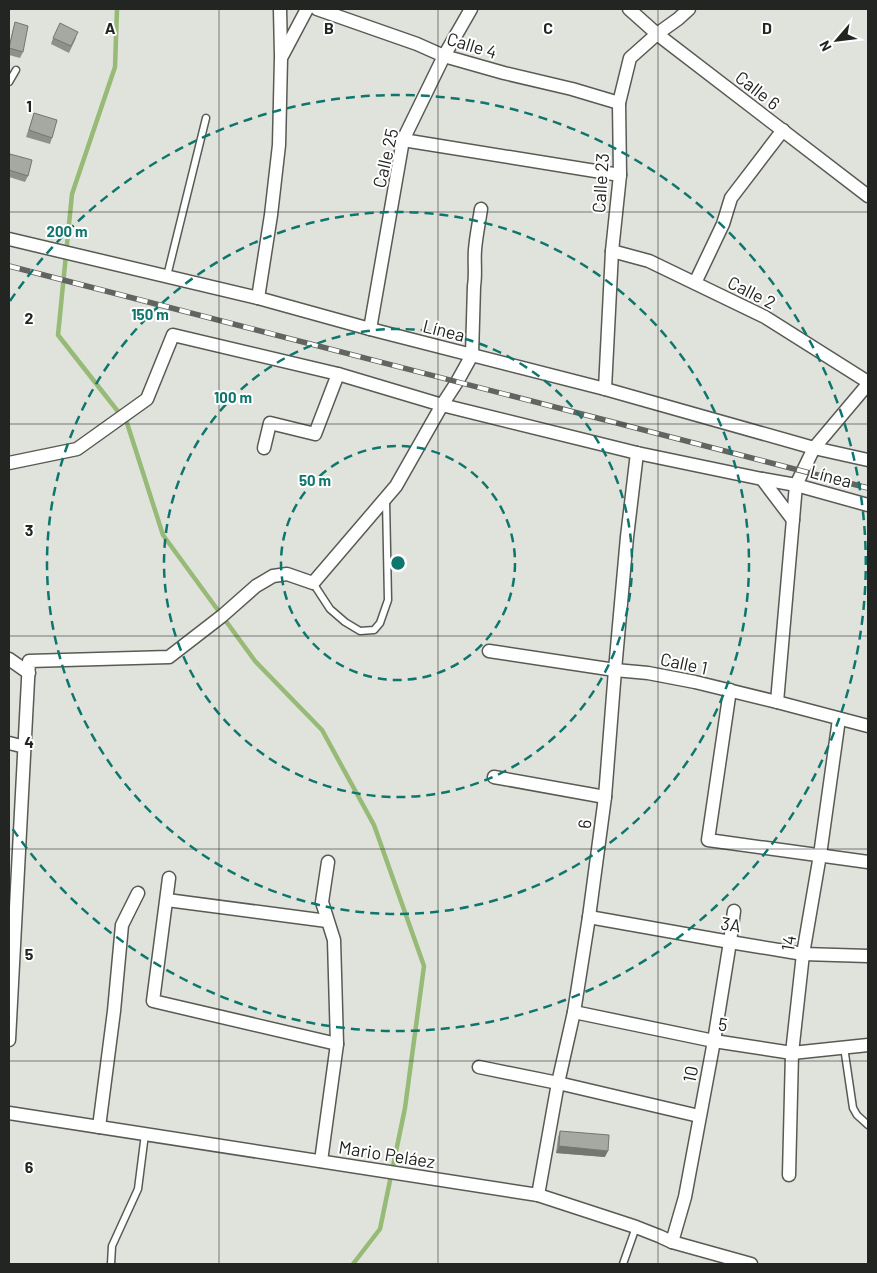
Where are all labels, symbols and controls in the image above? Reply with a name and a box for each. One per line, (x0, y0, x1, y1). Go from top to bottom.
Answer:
north arrow (812, 15, 862, 65)
text: A (105, 18, 116, 37)
text: B (324, 18, 334, 37)
text: C (543, 18, 553, 37)
text: D (762, 18, 772, 37)
street label: Calle 4 (444, 27, 500, 63)
text: N (815, 38, 835, 54)
street label: Calle 6 (731, 66, 785, 114)
text: 1 (26, 96, 32, 115)
street label: Calle 25 (367, 126, 403, 190)
street label: Calle 23 (587, 152, 613, 214)
text: 200 m (46, 222, 88, 240)
street label: Calle 2 (724, 271, 780, 313)
text: 150 m (131, 305, 169, 323)
text: 2 (25, 308, 34, 327)
street label: Línea (421, 314, 467, 346)
text: 100 m (214, 388, 252, 406)
street label: Línea (808, 460, 854, 492)
text: 50 m (299, 471, 331, 489)
text: 3 (25, 520, 33, 539)
centre of rings (389, 554, 407, 572)
street label: Calle 1 (658, 647, 710, 679)
text: 4 (24, 732, 34, 751)
street label: 6 (573, 818, 595, 830)
street label: 3A (719, 911, 743, 937)
street label: 14 (776, 933, 800, 953)
text: 5 (25, 944, 34, 963)
street label: 5 (717, 1012, 729, 1036)
street label: 10 (678, 1064, 702, 1084)
street label: Mario Peláez (337, 1136, 437, 1172)
text: 6 (25, 1157, 34, 1176)

